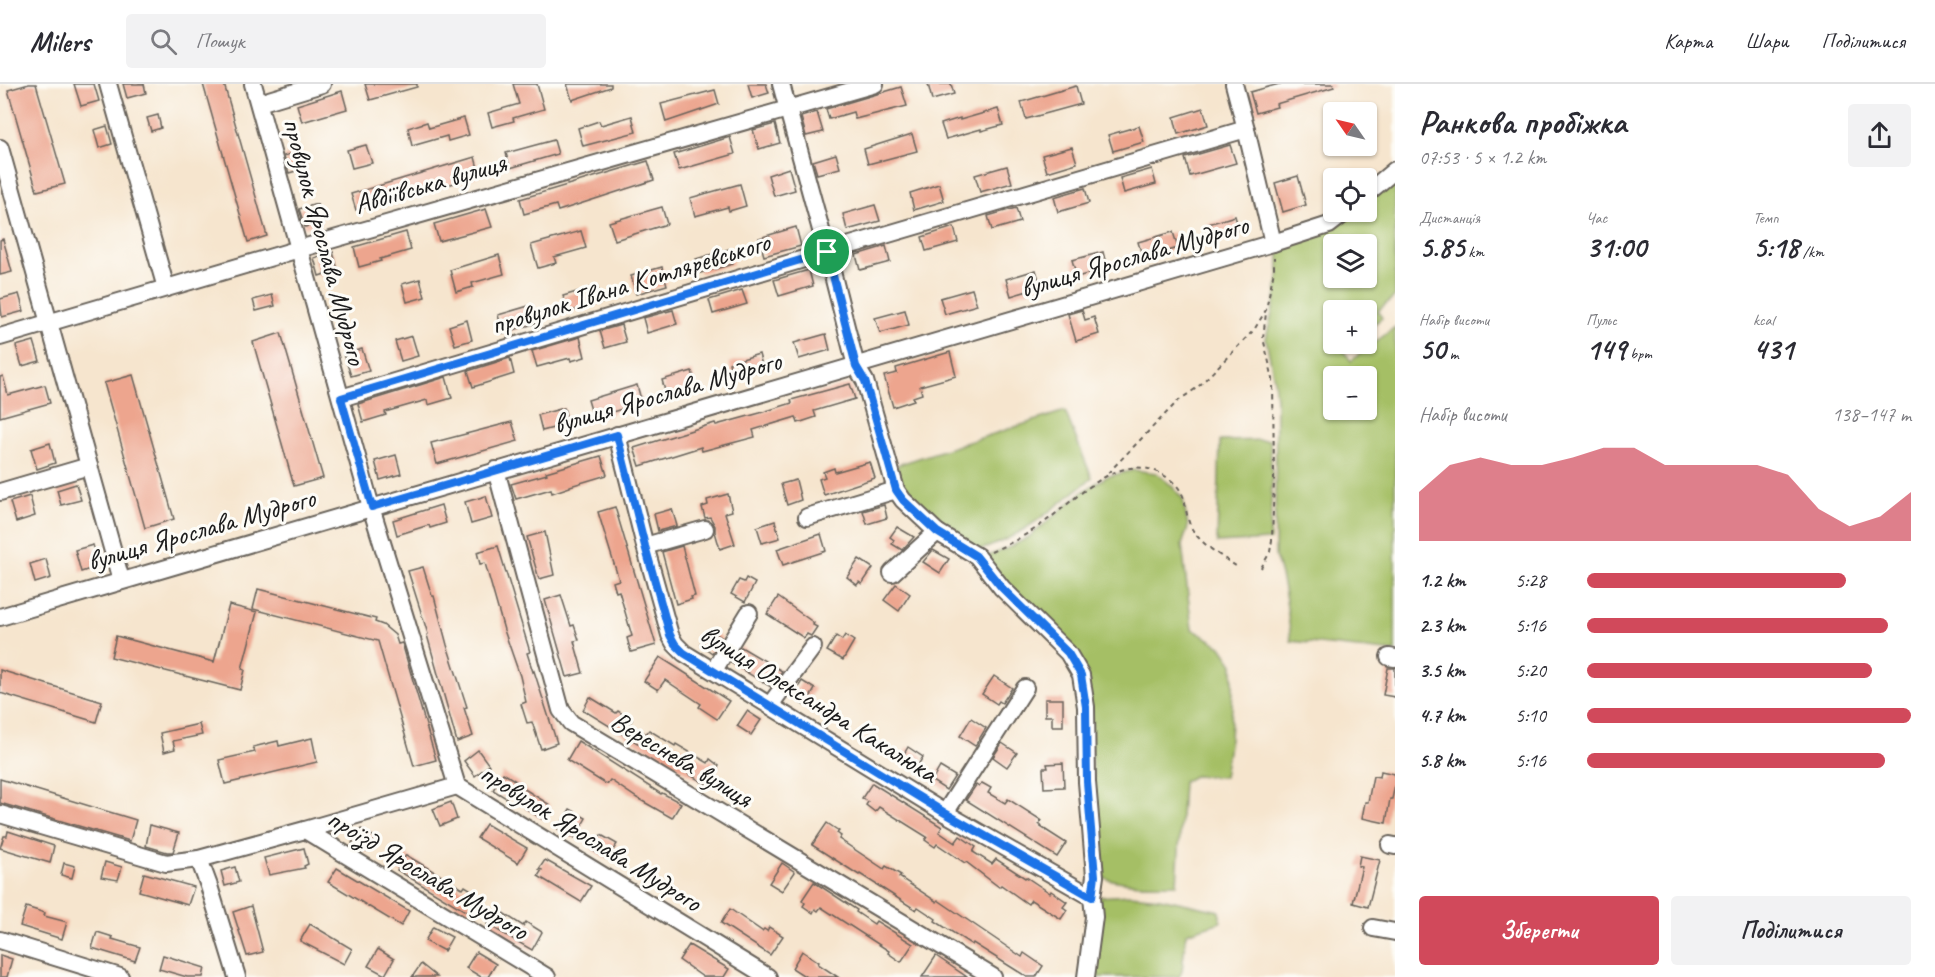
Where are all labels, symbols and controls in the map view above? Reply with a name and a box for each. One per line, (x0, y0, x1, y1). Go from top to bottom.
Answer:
search box (126, 14, 546, 68)
text: Milers (30, 24, 90, 59)
icon: search (147, 25, 180, 58)
text: Пошук (195, 27, 245, 55)
text: Карта (1664, 28, 1712, 54)
text: Шари (1745, 28, 1789, 54)
text: Поділитися (1822, 28, 1905, 54)
text: Ранкова пробіжка (1419, 101, 1626, 143)
north arrow (1323, 102, 1377, 156)
map controls (1323, 102, 1377, 420)
button: share (1848, 104, 1911, 167)
street label: провулок Ярослава Мудрого (275, 114, 375, 370)
street label: Авдіївська вулиця (350, 144, 511, 221)
text: 07:53 · 5 × 1.2 km (1419, 145, 1546, 170)
button: locate (1323, 168, 1377, 222)
street label: вулиця Ярослава Мудрого (1016, 206, 1254, 305)
text: Дистанція (1419, 208, 1480, 228)
text: Час (1586, 208, 1607, 228)
text: Темп (1753, 208, 1779, 228)
street label: провулок Івана Котляревського (486, 223, 776, 342)
pin (801, 226, 852, 277)
text: 5.85 (1419, 228, 1464, 266)
text: 31:00 (1586, 228, 1646, 266)
text: 5:18 (1753, 228, 1799, 266)
button: layers (1323, 234, 1377, 288)
icon: arrive (810, 235, 843, 268)
text: km (1464, 242, 1484, 262)
text: /km (1799, 242, 1824, 262)
button: + (1323, 300, 1377, 354)
text: Набір висоти (1419, 310, 1489, 330)
text: Пульс (1586, 310, 1617, 330)
text: kcal (1753, 310, 1774, 330)
text: 50 (1419, 330, 1446, 368)
text: 149 (1586, 330, 1626, 368)
text: 431 (1753, 330, 1794, 368)
street label: вулиця Ярослава Мудрого (549, 342, 787, 441)
text: m (1446, 344, 1458, 364)
text: bpm (1626, 344, 1652, 364)
button: − (1323, 366, 1377, 420)
text: Набір висоти (1419, 402, 1506, 427)
text: 138–147 m (1832, 402, 1911, 427)
street label: вулиця Ярослава Мудрого (83, 479, 321, 578)
text: 1.2 km (1419, 568, 1466, 593)
text: 5:28 (1515, 568, 1546, 593)
text: 2.3 km (1419, 613, 1466, 638)
text: 5:16 (1515, 613, 1546, 638)
street label: вулиця Олександра Какалюка (694, 616, 946, 791)
text: 3.5 km (1419, 658, 1465, 683)
text: 5:20 (1515, 658, 1546, 683)
street label: Вереснева вулиця (605, 703, 760, 815)
text: 4.7 km (1419, 703, 1465, 728)
text: 5:10 (1515, 703, 1546, 728)
text: 5.8 km (1419, 748, 1465, 773)
text: 5:16 (1515, 748, 1546, 773)
street label: провулок Ярослава Мудрого (474, 755, 710, 920)
street label: проїзд Ярослава Мудрого (321, 800, 537, 950)
button: Зберегти (1419, 896, 1659, 965)
button: Поділитися (1671, 896, 1911, 965)

